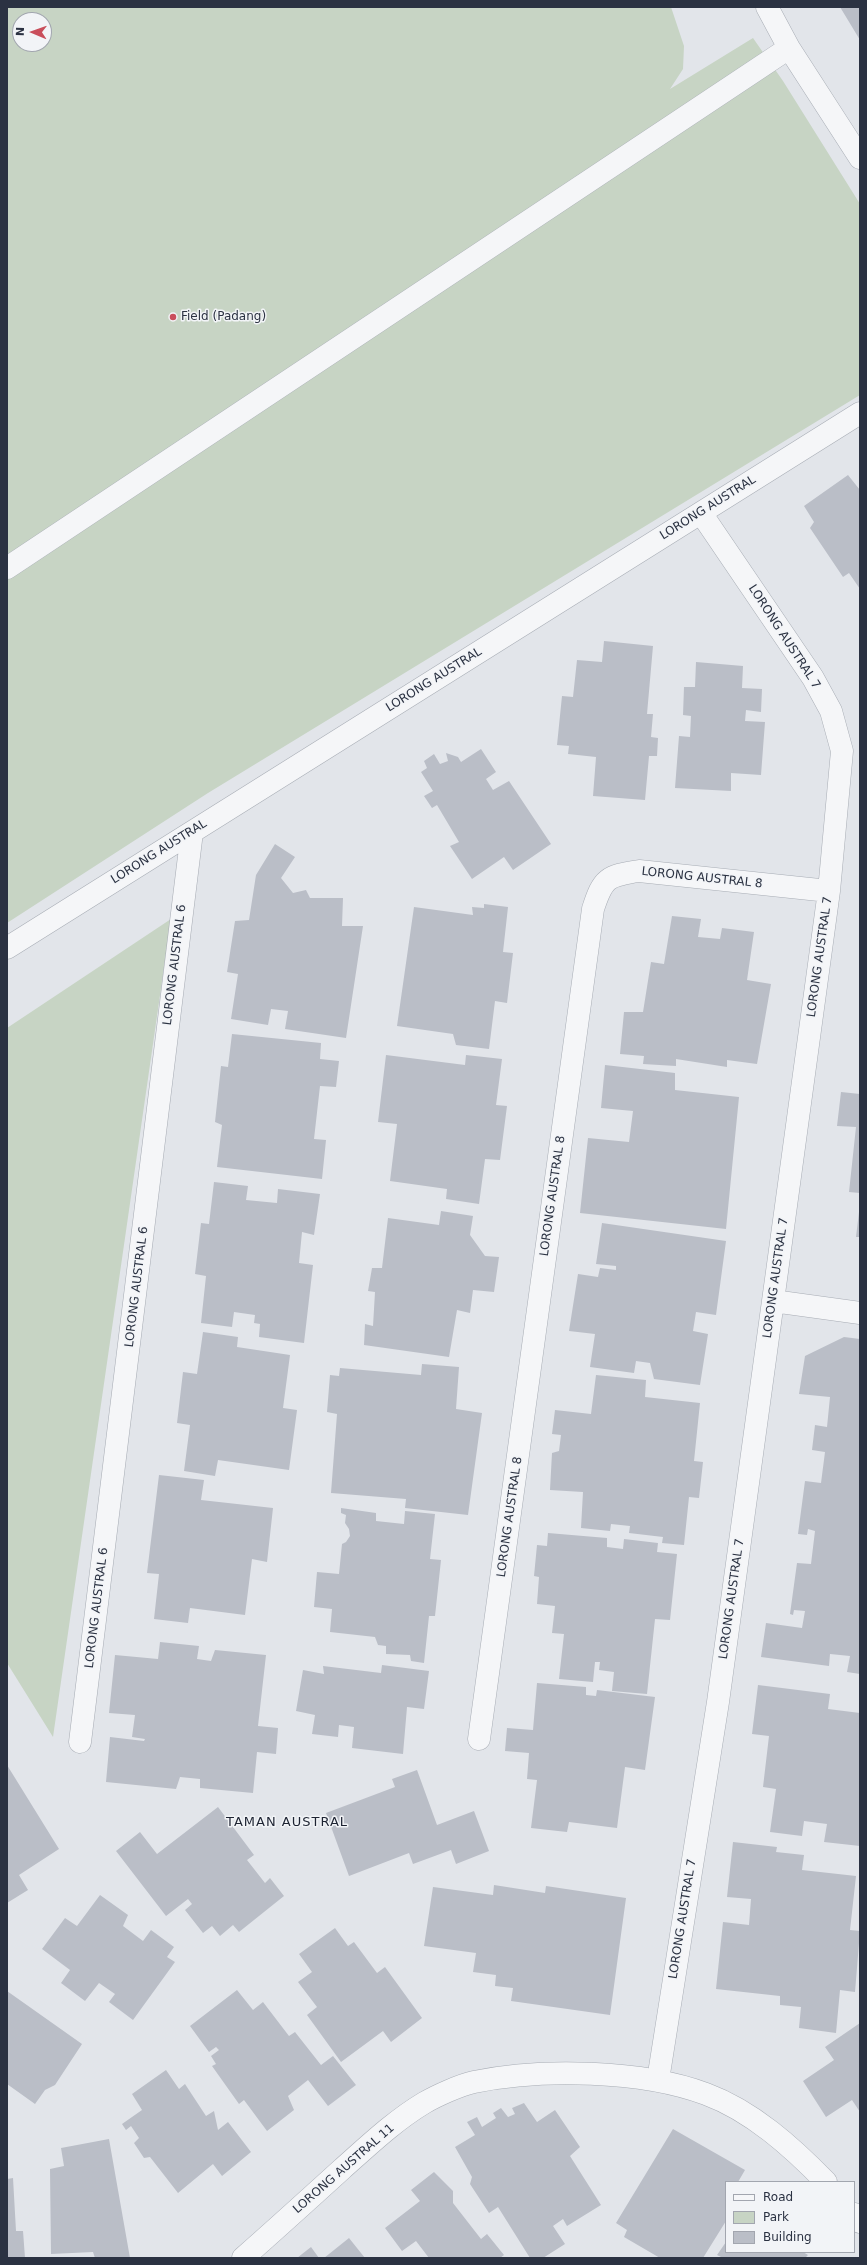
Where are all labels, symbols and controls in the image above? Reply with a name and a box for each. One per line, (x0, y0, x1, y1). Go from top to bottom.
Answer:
north arrow (12, 12, 52, 52)
text: N (14, 27, 27, 36)
place label: Field (Padang) (181, 310, 266, 324)
marker: Field (Padang) (168, 312, 178, 322)
street label: LORONG AUSTRAL (657, 473, 759, 543)
street label: LORONG AUSTRAL 7 (745, 582, 823, 692)
street label: LORONG AUSTRAL (383, 645, 485, 715)
street label: LORONG AUSTRAL (108, 817, 210, 887)
street label: LORONG AUSTRAL 8 (641, 864, 763, 892)
street label: LORONG AUSTRAL 7 (804, 896, 836, 1018)
street label: LORONG AUSTRAL 6 (160, 904, 190, 1026)
street label: LORONG AUSTRAL 8 (537, 1135, 569, 1257)
street label: LORONG AUSTRAL 7 (760, 1217, 792, 1339)
street label: LORONG AUSTRAL 6 (122, 1226, 152, 1348)
street label: LORONG AUSTRAL 8 (494, 1456, 526, 1578)
street label: LORONG AUSTRAL 7 (716, 1538, 748, 1660)
street label: LORONG AUSTRAL 6 (82, 1547, 112, 1669)
district label: TAMAN AUSTRAL (226, 1815, 348, 1831)
street label: LORONG AUSTRAL 7 (666, 1858, 700, 1980)
street label: LORONG AUSTRAL 11 (290, 2121, 398, 2217)
legend (725, 2181, 855, 2253)
text: Road (763, 2190, 793, 2204)
text: Park (763, 2210, 789, 2224)
text: Building (763, 2230, 812, 2244)

